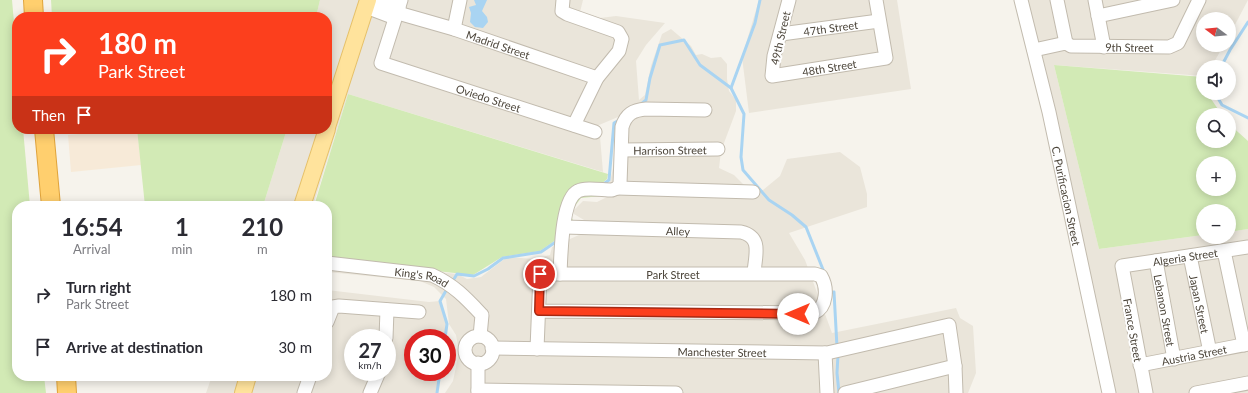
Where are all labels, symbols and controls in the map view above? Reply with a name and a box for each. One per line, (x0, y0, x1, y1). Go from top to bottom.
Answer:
street label: 49th Street (768, 10, 792, 66)
north arrow (1196, 12, 1236, 52)
map controls (1196, 12, 1236, 244)
street label: 47th Street (803, 17, 859, 37)
text: 180 m (98, 26, 177, 60)
street label: Madrid Street (465, 27, 532, 61)
icon: right (32, 28, 84, 80)
street label: 9th Street (1105, 40, 1154, 53)
street label: 48th Street (801, 56, 857, 78)
text: Park Street (98, 60, 185, 82)
button: sound (1196, 60, 1236, 100)
street label: Oviedo Street (454, 81, 522, 114)
icon: arrive (73, 104, 95, 126)
text: Then (32, 106, 65, 124)
button: search (1196, 108, 1236, 148)
street label: Harrison Street (633, 143, 707, 156)
street label: C. Purificacion Street (1050, 145, 1084, 247)
button: + (1196, 156, 1236, 196)
button: − (1196, 204, 1236, 244)
text: 16:54 (61, 212, 123, 241)
text: 1 (175, 212, 189, 241)
text: 210 (241, 212, 283, 241)
street label: Alley (666, 223, 690, 237)
text: Arrival (73, 241, 110, 257)
text: min (172, 241, 193, 257)
text: m (257, 241, 268, 257)
street label: Algeria Street (1152, 245, 1218, 268)
pin (523, 257, 557, 291)
icon: arrive (529, 263, 551, 285)
street label: King's Road (394, 264, 452, 289)
street label: Park Street (646, 268, 700, 281)
street label: Lebanon Street (1152, 273, 1178, 347)
street label: Japan Street (1188, 274, 1212, 334)
text: Turn right (66, 278, 131, 296)
icon: right (32, 284, 54, 306)
text: 180 m (270, 286, 312, 304)
position arrow (777, 293, 819, 335)
text: Park Street (66, 296, 129, 312)
street label: France Street (1121, 297, 1145, 363)
speed limit sign: 30 (404, 329, 456, 381)
icon: arrive (32, 336, 54, 358)
text: Arrive at destination (66, 338, 203, 356)
text: 30 m (278, 338, 312, 356)
text: 27 (358, 338, 382, 362)
street label: Austria Street (1160, 342, 1228, 367)
street label: Manchester Street (677, 344, 767, 359)
text: km/h (358, 359, 382, 371)

